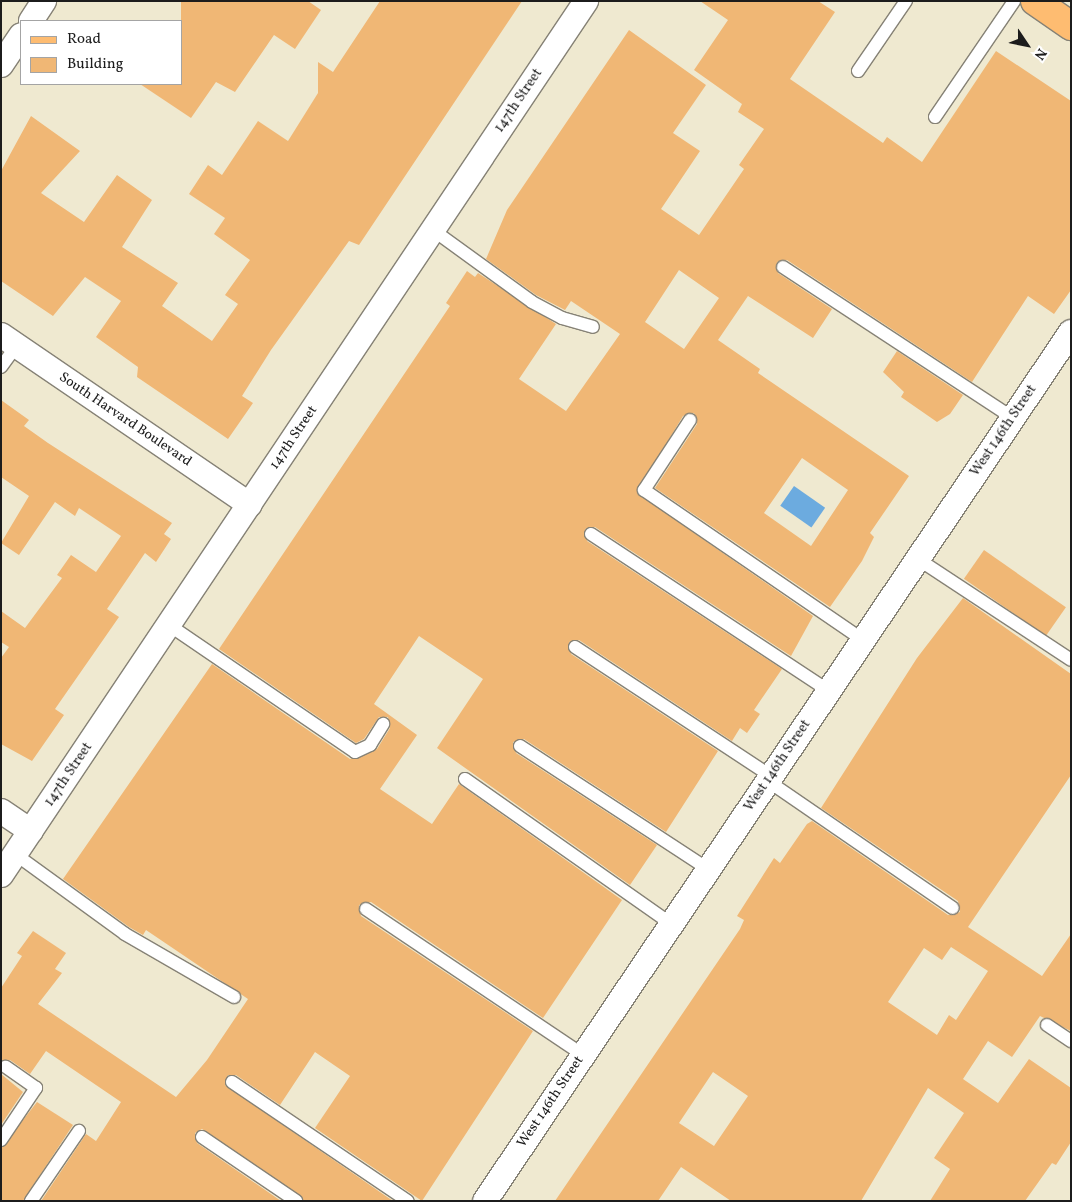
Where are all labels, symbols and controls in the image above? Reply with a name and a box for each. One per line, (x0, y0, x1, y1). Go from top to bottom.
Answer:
legend (20, 20, 182, 85)
north arrow (1002, 20, 1052, 70)
text: Road (67, 29, 101, 50)
text: N (1029, 44, 1051, 63)
text: Building (67, 54, 123, 75)
street label: 147th Street (492, 66, 546, 136)
street label: South Harvard Boulevard (56, 369, 194, 471)
street label: West 146th Street (967, 382, 1041, 480)
street label: 147th Street (267, 403, 321, 473)
street label: West 146th Street (741, 717, 815, 815)
street label: 147th Street (42, 740, 96, 810)
street label: West 146th Street (514, 1053, 588, 1151)

